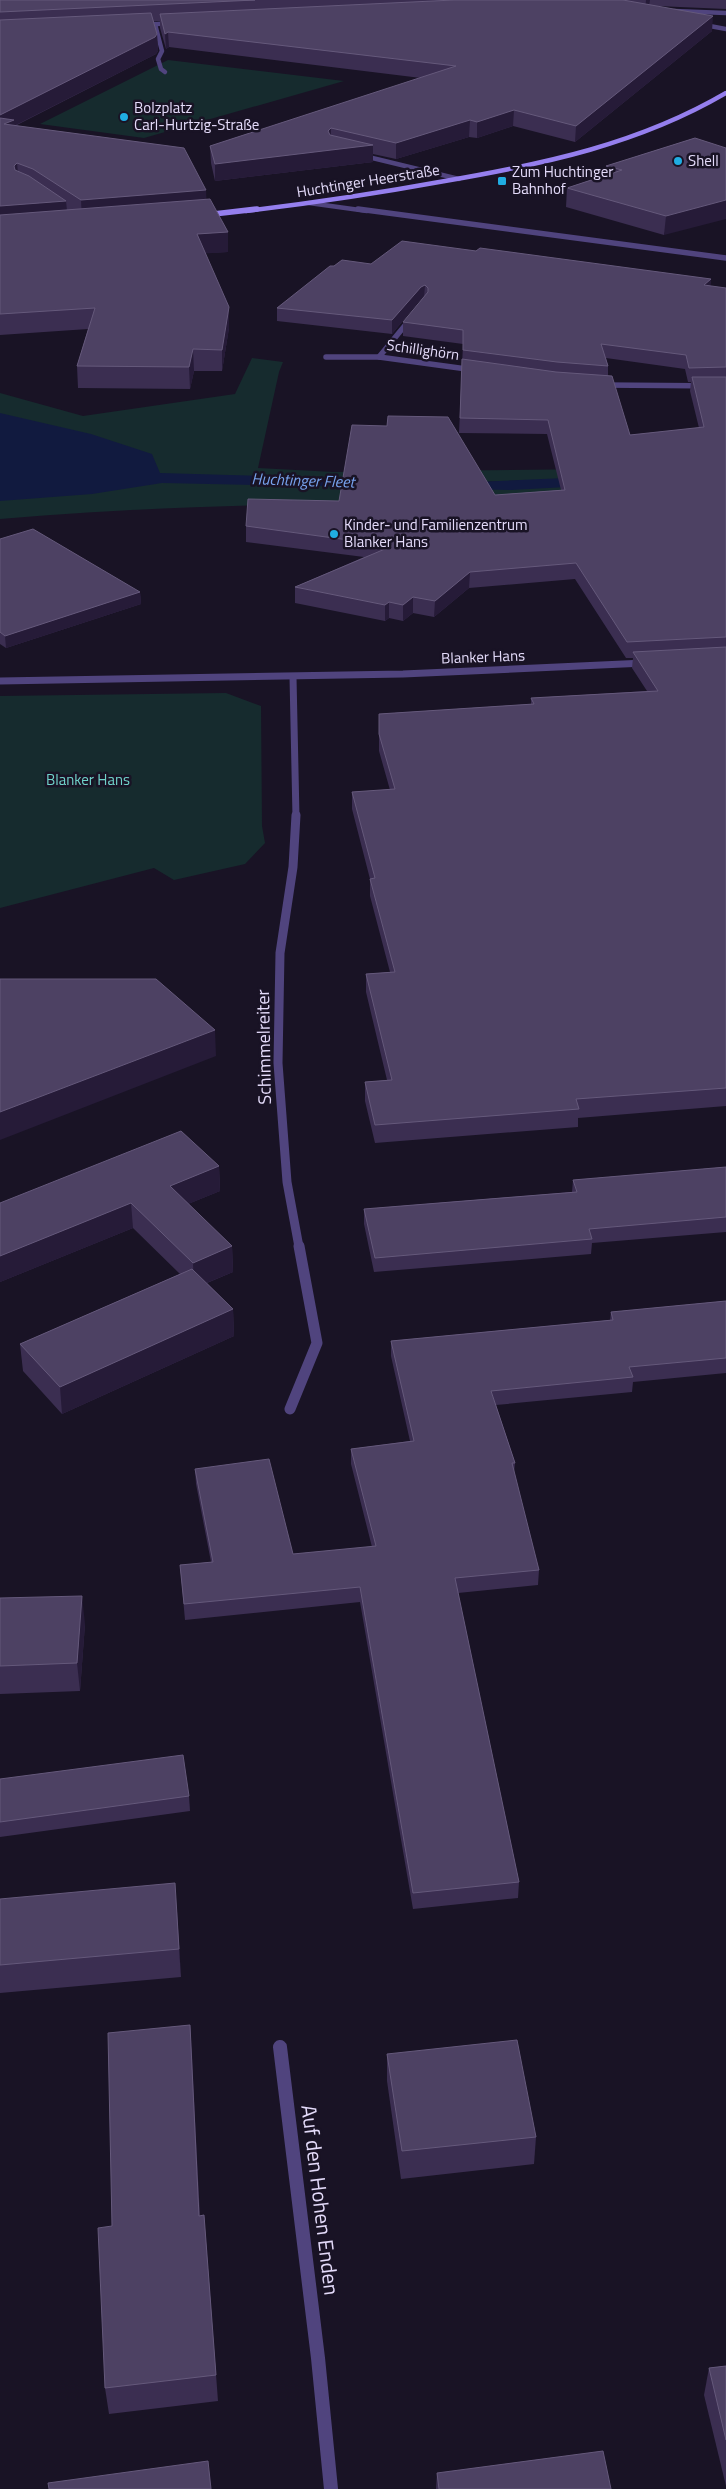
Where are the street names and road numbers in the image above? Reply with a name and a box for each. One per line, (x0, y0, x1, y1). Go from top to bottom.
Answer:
street label: Huchtinger Heerstraße (295, 158, 441, 203)
street label: Schillighörn (385, 333, 461, 366)
street label: Blanker Hans (441, 644, 525, 669)
street label: Schimmelreiter (249, 989, 278, 1105)
street label: Auf den Hohen Enden (293, 2103, 349, 2297)

